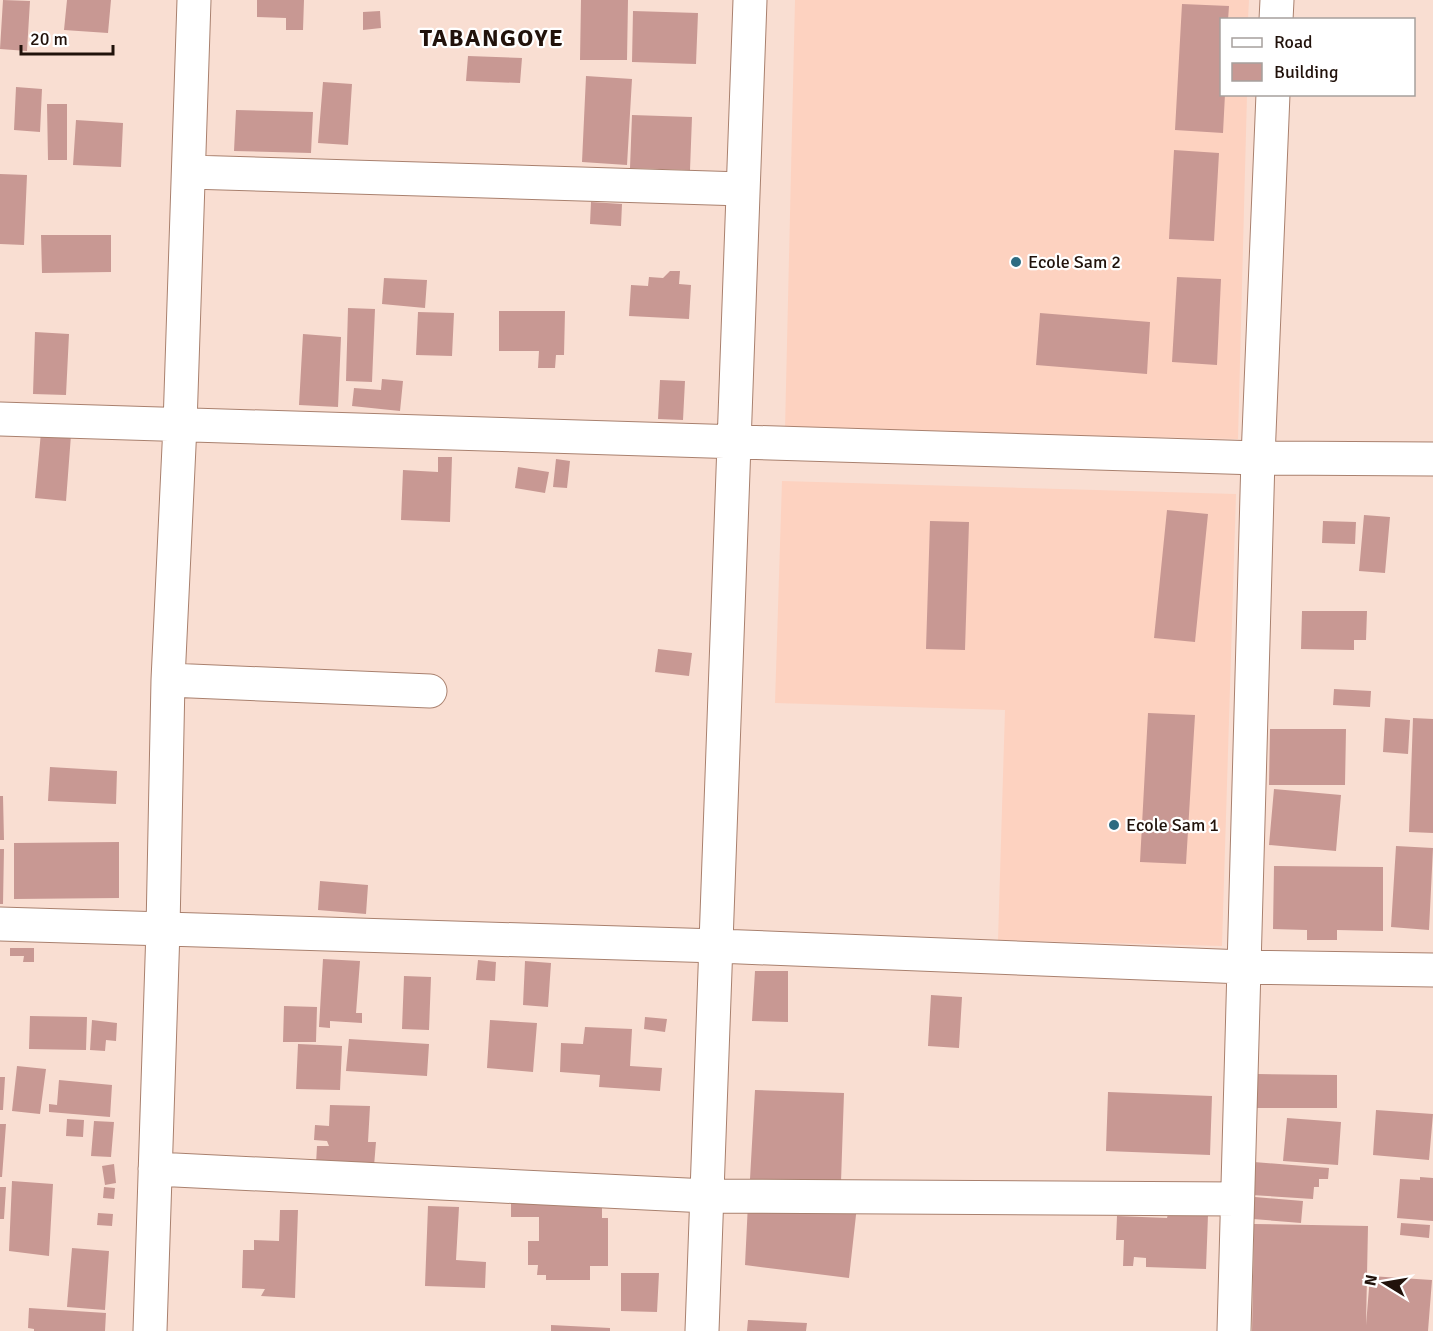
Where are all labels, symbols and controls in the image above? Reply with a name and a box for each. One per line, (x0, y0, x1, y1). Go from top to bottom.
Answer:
scale bar (21, 18, 112, 56)
legend (1220, 18, 1415, 96)
district label: TABANGOYE (420, 23, 564, 53)
text: 20 m (30, 28, 68, 50)
text: Road (1274, 31, 1313, 53)
text: Building (1274, 61, 1338, 83)
place label: Ecole Sam 2 (1028, 251, 1121, 273)
marker: Ecole Sam 2 (1009, 255, 1023, 269)
place label: Ecole Sam 1 (1126, 814, 1219, 836)
marker: Ecole Sam 1 (1107, 818, 1121, 832)
north arrow (1355, 1253, 1415, 1313)
text: N (1360, 1273, 1382, 1288)

